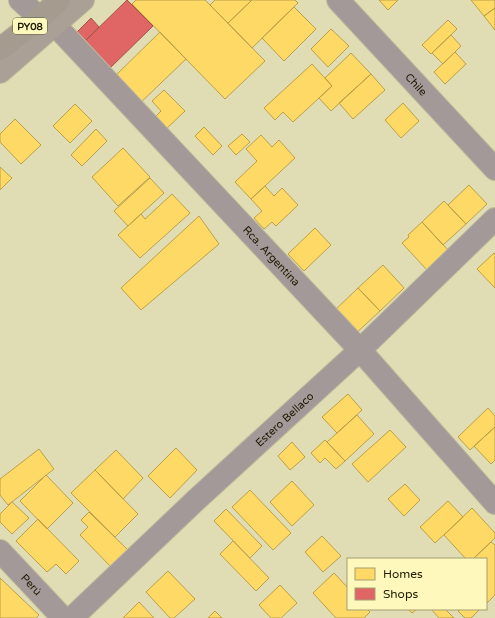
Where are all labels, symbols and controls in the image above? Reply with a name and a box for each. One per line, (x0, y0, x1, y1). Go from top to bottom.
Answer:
road number: PY08 (13, 18, 47, 34)
street label: Chile (402, 71, 430, 99)
street label: Rca. Argentina (240, 223, 302, 289)
street label: Estero Bellaco (253, 389, 317, 449)
legend (347, 558, 487, 610)
text: Homes (383, 567, 423, 581)
street label: Perú (18, 572, 44, 598)
text: Shops (383, 587, 418, 601)

